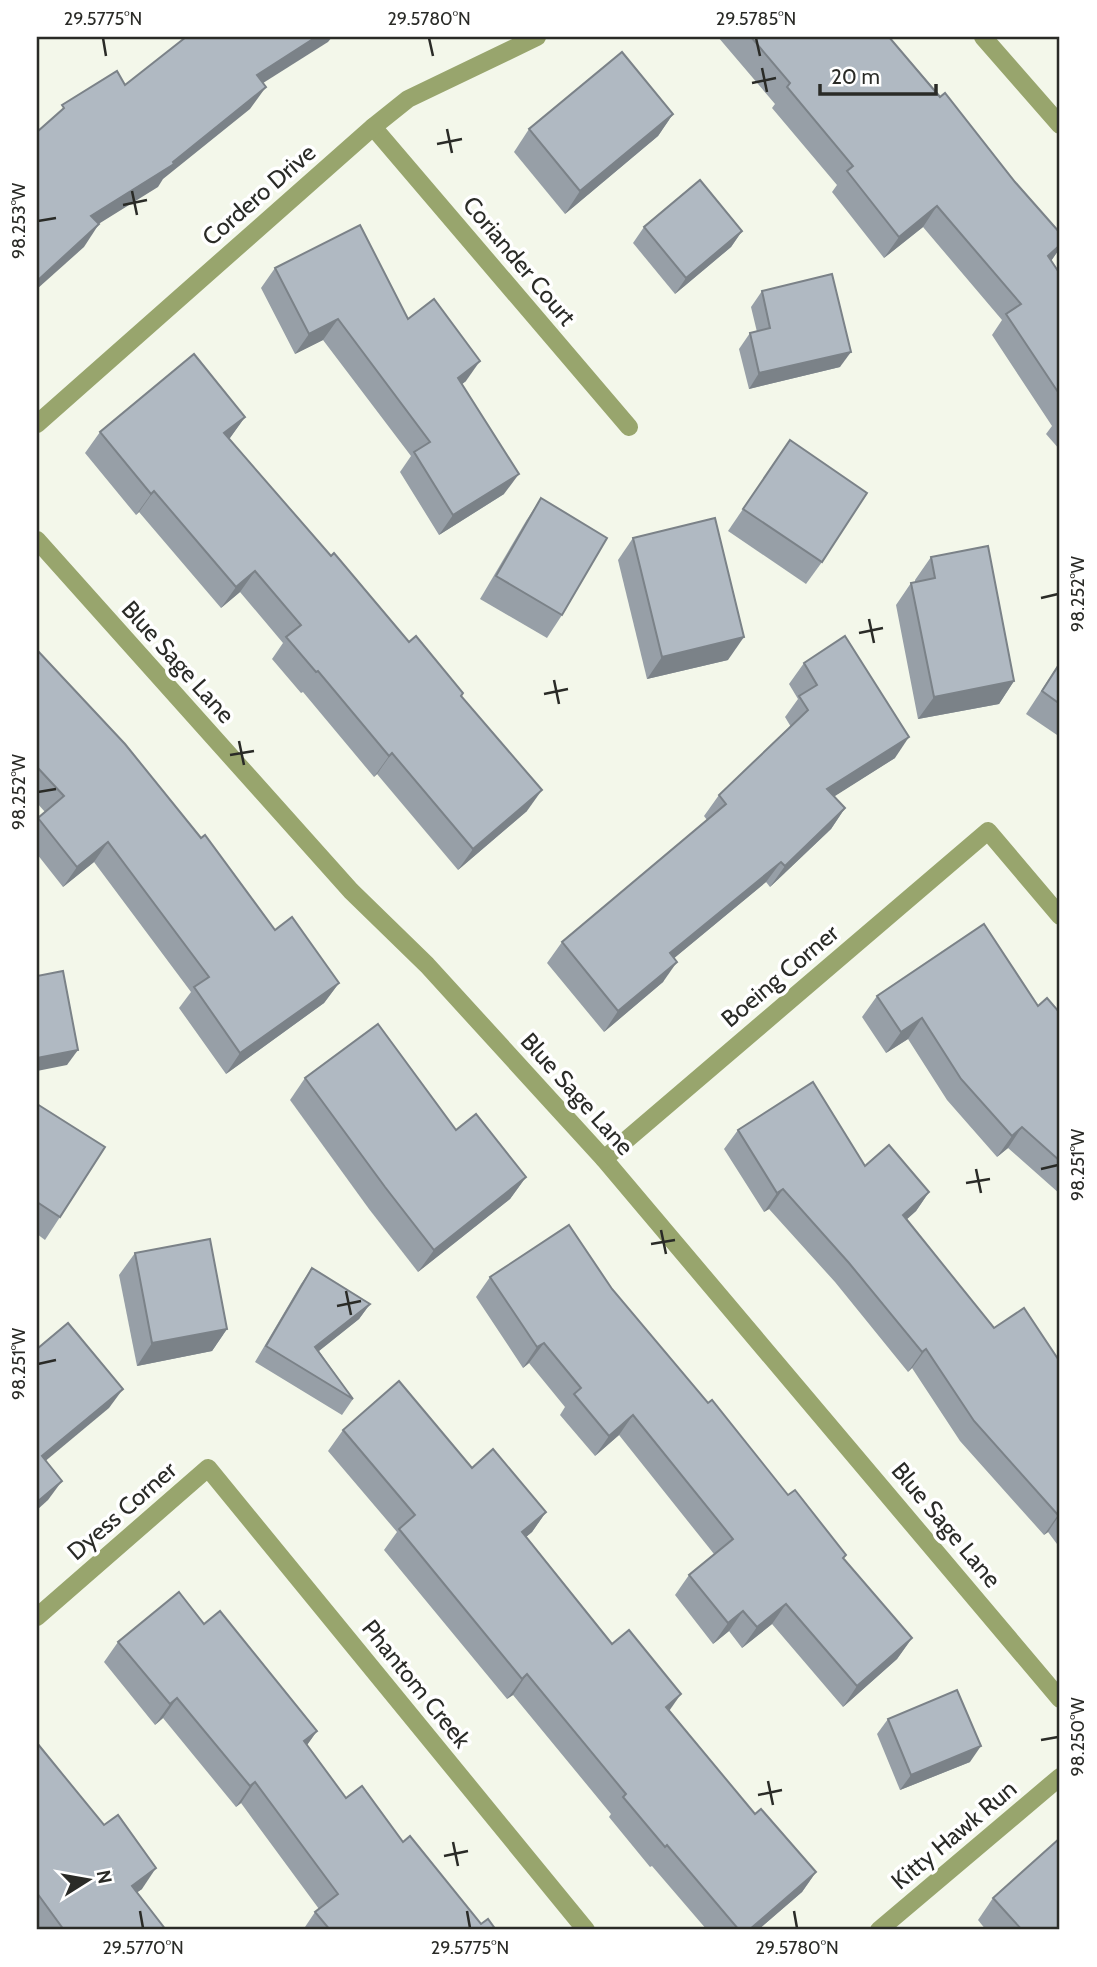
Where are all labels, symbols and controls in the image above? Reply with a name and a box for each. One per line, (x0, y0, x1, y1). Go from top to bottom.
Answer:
text: 29.5775°N (64, 8, 142, 30)
text: 29.5780°N (387, 8, 471, 30)
text: 29.5785°N (716, 8, 796, 30)
scale bar (820, 52, 936, 96)
text: 20 m (831, 64, 880, 89)
street label: Cordero Drive (196, 138, 321, 252)
text: 98.253°W (8, 183, 30, 259)
street label: Coriander Court (457, 190, 582, 331)
text: 98.252°W (1067, 556, 1089, 632)
street label: Blue Sage Lane (116, 595, 241, 729)
text: 98.252°W (8, 754, 30, 830)
street label: Boeing Corner (715, 918, 845, 1033)
street label: Blue Sage Lane (515, 1027, 640, 1161)
text: 98.251°W (1067, 1129, 1089, 1201)
text: 98.251°W (8, 1328, 30, 1400)
street label: Dyess Corner (61, 1455, 183, 1566)
street label: Blue Sage Lane (886, 1456, 1007, 1593)
street label: Phantom Creek (356, 1614, 477, 1754)
text: 98.250°W (1067, 1698, 1089, 1776)
street label: Kitty Hawk Run (885, 1774, 1022, 1895)
north arrow (52, 1844, 122, 1914)
text: N (92, 1868, 117, 1886)
text: 29.5770°N (102, 1937, 184, 1959)
text: 29.5775°N (431, 1937, 509, 1959)
text: 29.5780°N (755, 1937, 839, 1959)

